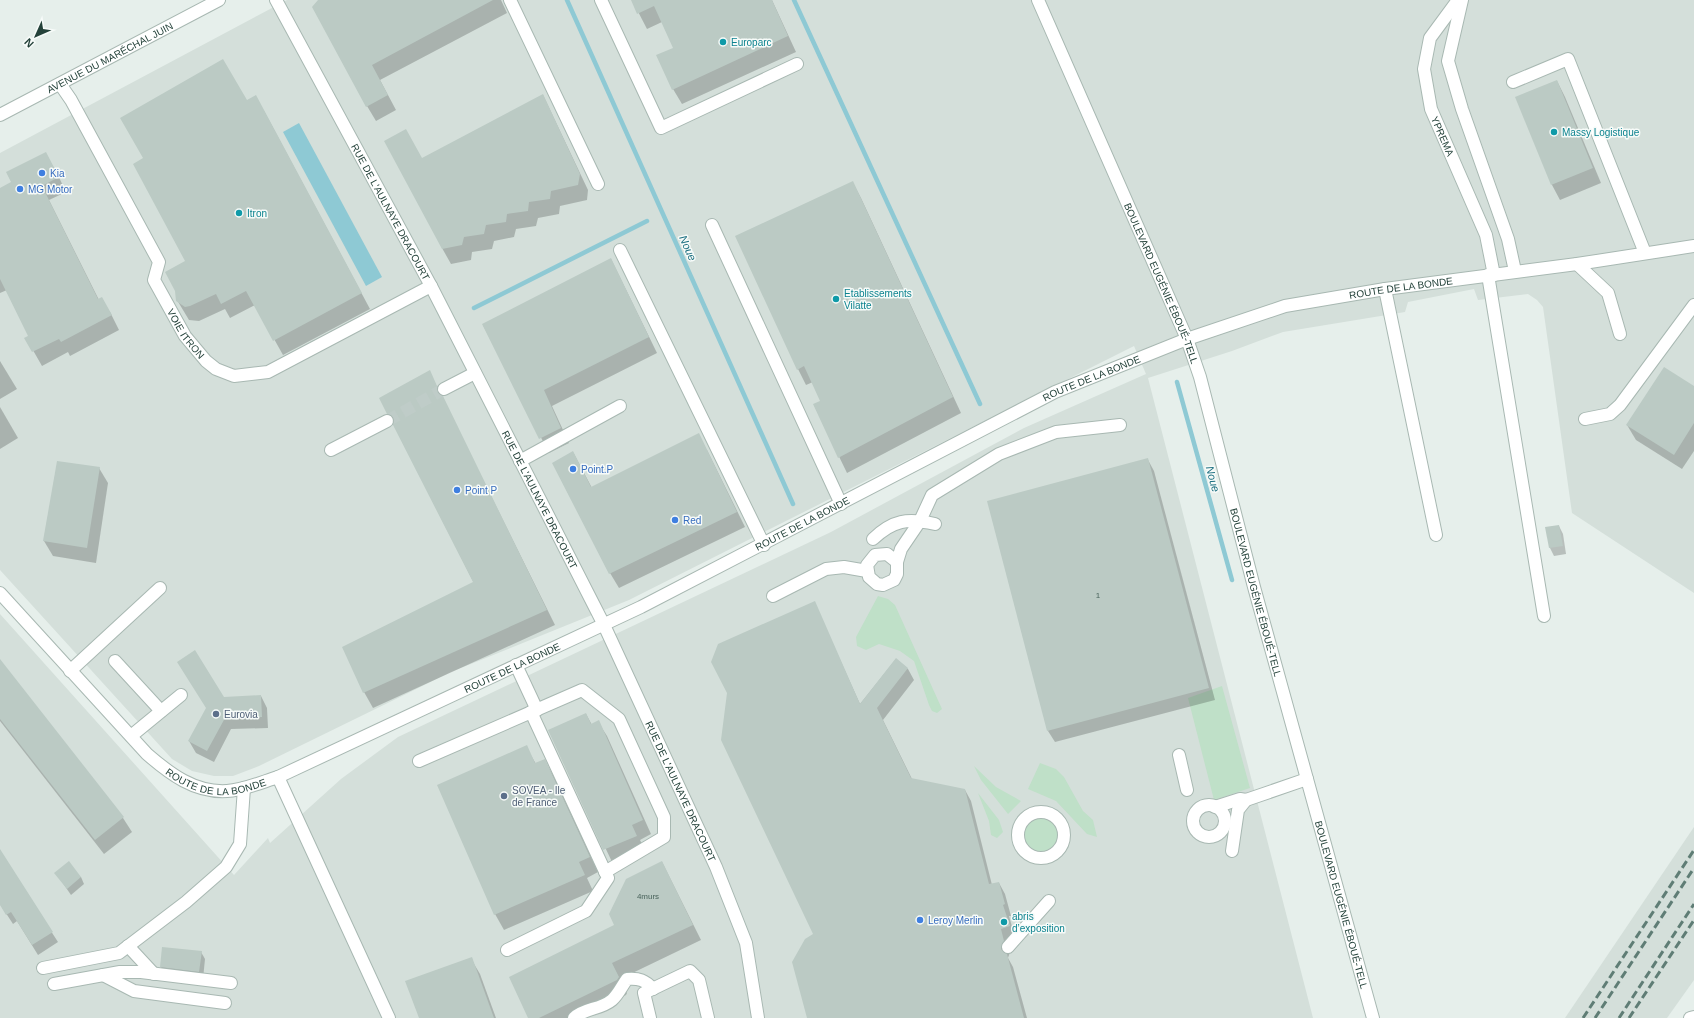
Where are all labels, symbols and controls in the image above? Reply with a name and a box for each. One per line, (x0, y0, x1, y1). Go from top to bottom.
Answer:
north arrow (16, 16, 56, 56)
street label: AVENUE DU MARÉCHAL JUIN (45, 20, 175, 95)
text: N (22, 36, 36, 50)
marker: Europarc (718, 37, 728, 47)
place label: Europarc (731, 37, 772, 48)
street label: YPREMA (1429, 115, 1456, 158)
marker: Massy Logistique (1549, 127, 1559, 137)
place label: Massy Logistique (1562, 127, 1640, 138)
street label: RUE DE L'AULNAYE DRACOURT (349, 142, 432, 282)
marker: Kia (37, 168, 47, 178)
place label: Kia (50, 168, 65, 179)
marker: MG Motor (15, 184, 25, 194)
place label: MG Motor (28, 184, 73, 195)
street label: BOULEVARD EUGÉNIE ÉBOUÉ-TELL (1122, 201, 1201, 365)
marker: Itron (234, 208, 244, 218)
place label: Itron (247, 208, 267, 219)
water label: Noue (677, 234, 699, 262)
street label: ROUTE DE LA BONDE (1348, 275, 1454, 301)
place label: Etablissements Vilatte (844, 288, 912, 311)
marker: Etablissements Vilatte (831, 294, 841, 304)
street label: VOIE ITRON (165, 307, 207, 361)
street label: ROUTE DE LA BONDE (1041, 353, 1142, 403)
street label: RUE DE L'AULNAYE DRACOURT (500, 429, 580, 570)
marker: Point.P (568, 464, 578, 474)
place label: Point.P (581, 464, 614, 475)
water label: Noue (1204, 465, 1222, 493)
marker: Point P (452, 485, 462, 495)
place label: Point P (465, 485, 498, 496)
street label: ROUTE DE LA BONDE (753, 494, 851, 552)
street label: BOULEVARD EUGÉNIE ÉBOUÉ-TELL (1228, 507, 1284, 678)
marker: Red (670, 515, 680, 525)
place label: Red (683, 515, 701, 526)
house number: 1 (1096, 591, 1101, 600)
street label: ROUTE DE LA BONDE (462, 640, 562, 695)
marker: Eurovia (211, 709, 221, 719)
place label: Eurovia (224, 709, 258, 720)
street label: RUE DE L'AULNAYE DRACOURT (644, 719, 718, 863)
street label: ROUTE DE LA BONDE (164, 766, 268, 797)
place label: SOVEA - Ile de France (512, 785, 566, 808)
marker: SOVEA - Ile de France (499, 791, 509, 801)
street label: BOULEVARD EUGÉNIE ÉBOUÉ-TELL (1313, 820, 1370, 991)
house number: 4murs (637, 892, 659, 901)
place label: abris d’exposition (1012, 911, 1065, 934)
marker: Leroy Merlin (915, 915, 925, 925)
place label: Leroy Merlin (928, 915, 983, 926)
marker: abris d’exposition (999, 917, 1009, 927)

